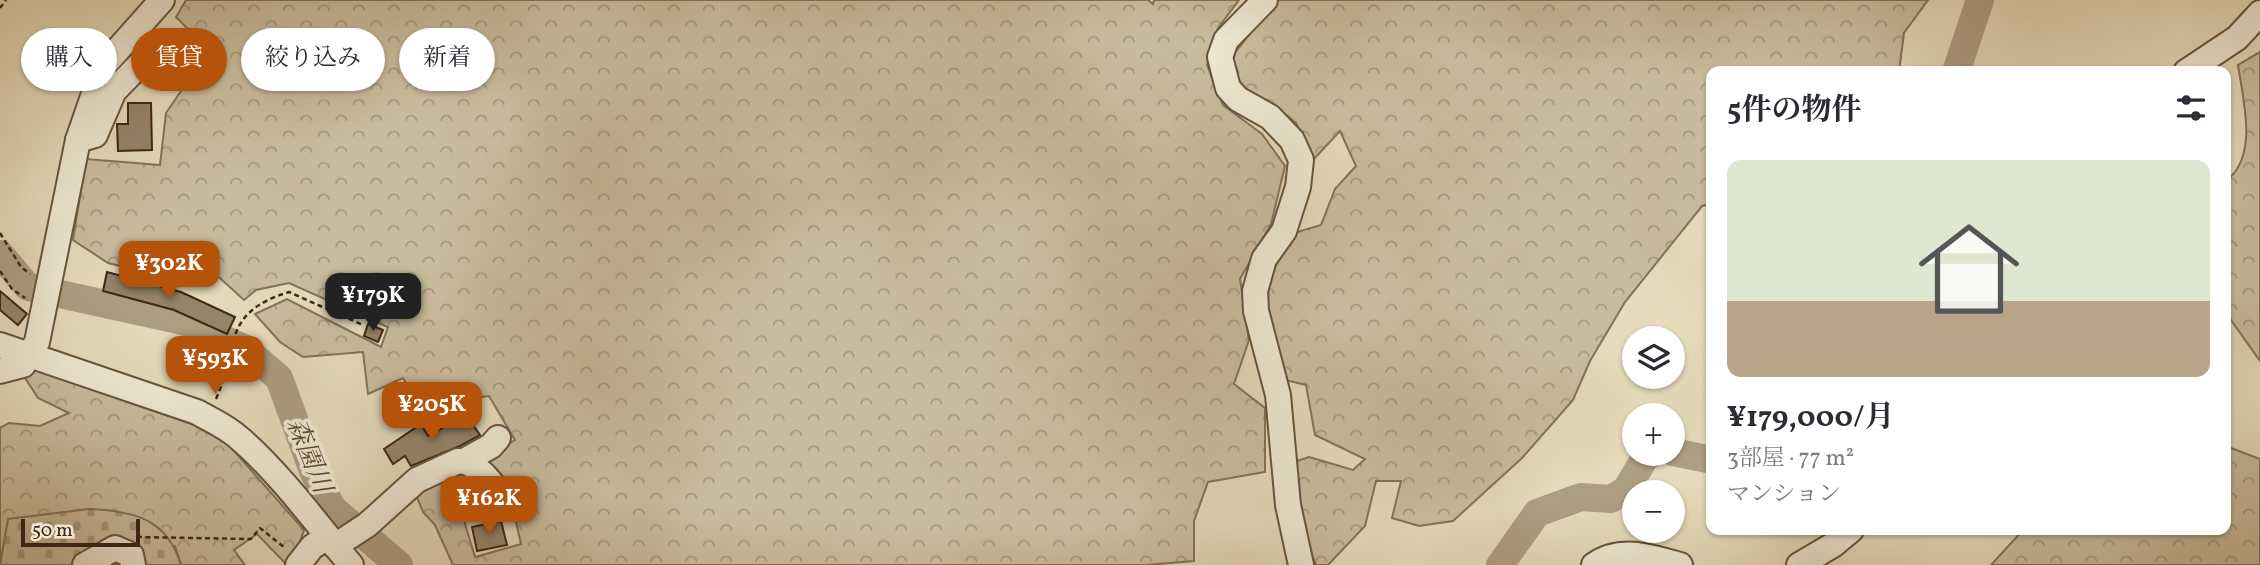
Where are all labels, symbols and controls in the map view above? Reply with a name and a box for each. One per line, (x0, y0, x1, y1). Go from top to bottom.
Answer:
chip: 購入 (21, 28, 117, 91)
chip: 賃貸 (131, 28, 227, 91)
chip: 絞り込み (241, 28, 385, 91)
chip: 新着 (399, 28, 495, 91)
icon: filters (2172, 89, 2210, 127)
text: 5件の物件 (1727, 90, 1861, 132)
icon: home (1906, 206, 2032, 332)
pin: ¥302K (120, 242, 218, 301)
text: ¥302K (135, 248, 203, 280)
pin: ¥179K (324, 274, 422, 333)
text: ¥179K (341, 280, 405, 312)
map controls (1622, 326, 1685, 543)
button: layers (1622, 326, 1685, 389)
pin: ¥593K (166, 336, 264, 396)
text: ¥593K (182, 343, 248, 375)
pin: ¥205K (383, 382, 481, 442)
text: ¥205K (398, 389, 466, 421)
text: ¥179,000/月 (1727, 397, 1895, 439)
button: + (1622, 403, 1685, 466)
water label: 森園川 (277, 413, 341, 501)
text: 3部屋 · 77 m² (1727, 443, 1854, 475)
pin: ¥162K (440, 476, 538, 536)
text: マンション (1727, 479, 1841, 511)
button: − (1622, 480, 1685, 543)
text: ¥162K (456, 483, 522, 515)
scale bar (21, 516, 140, 548)
text: 50 m (32, 518, 73, 544)

